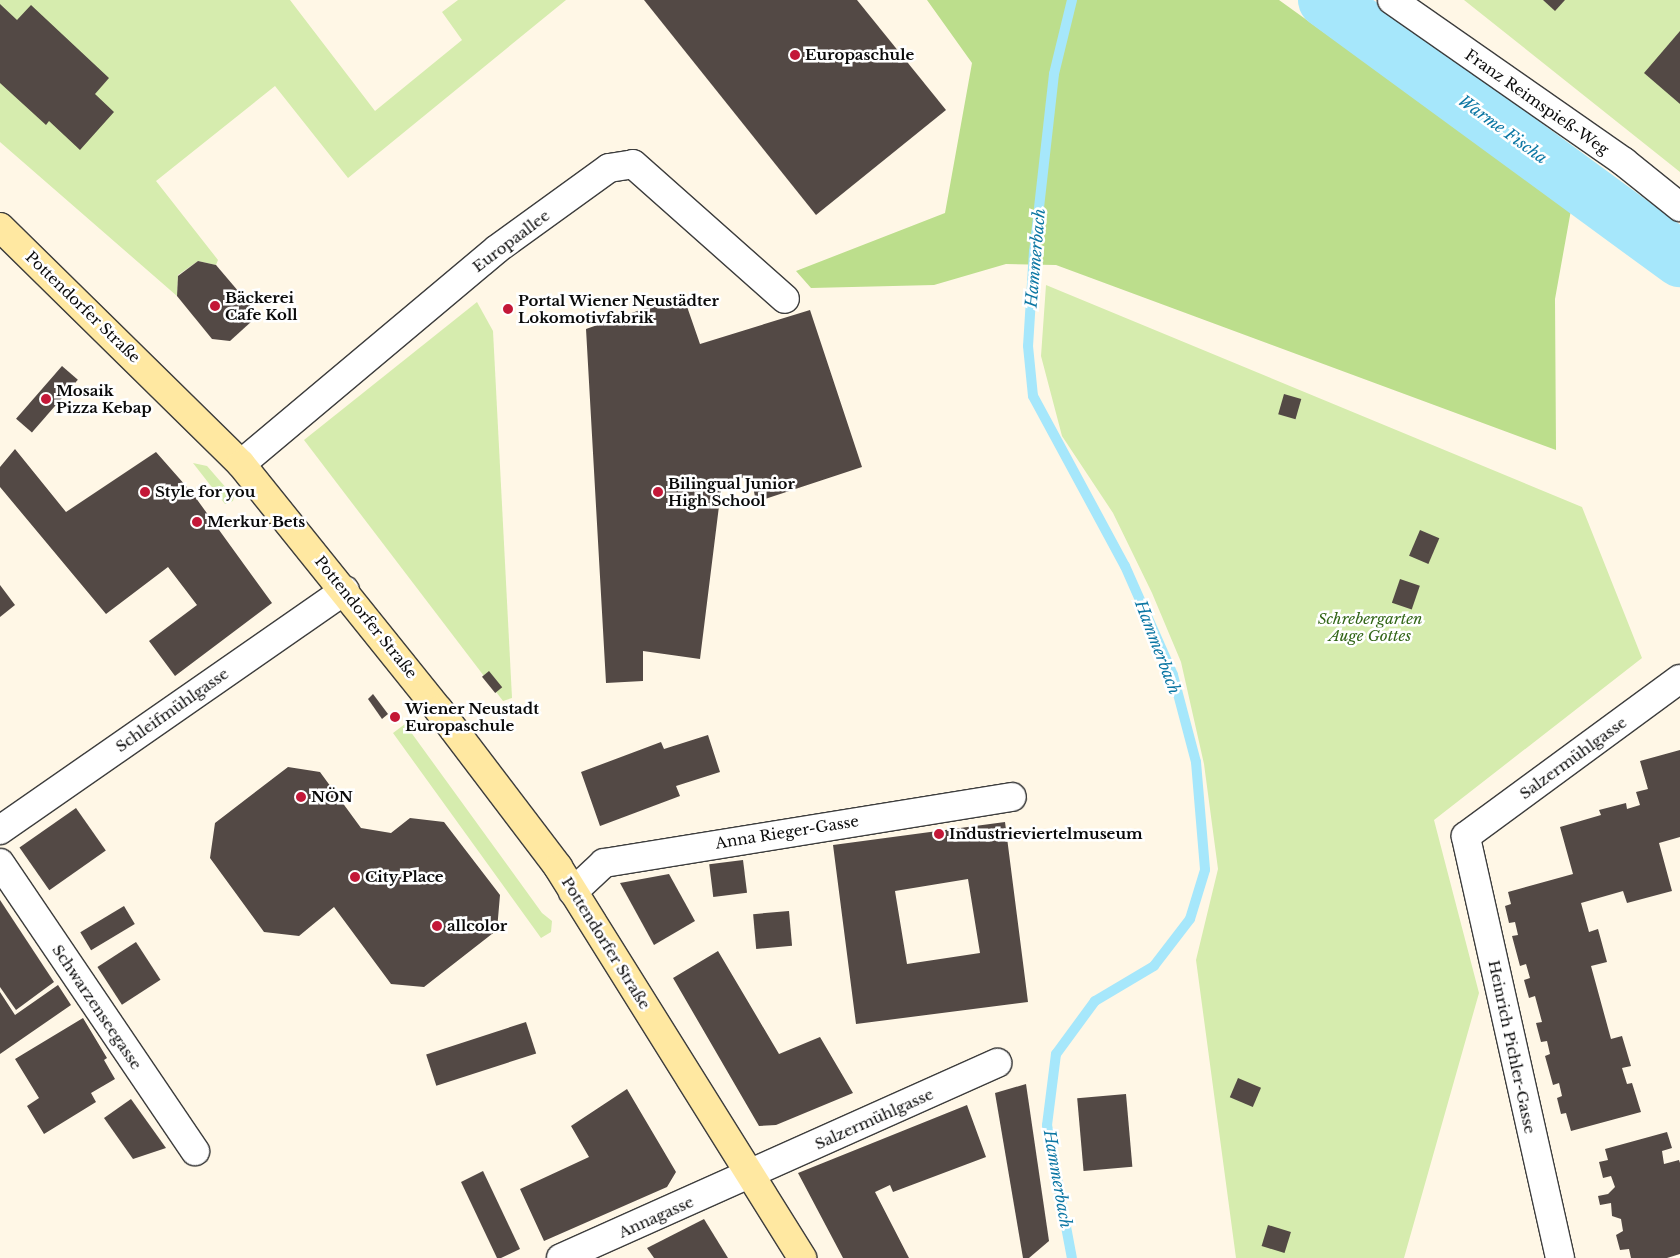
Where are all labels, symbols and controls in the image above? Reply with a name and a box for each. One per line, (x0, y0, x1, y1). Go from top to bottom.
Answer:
place label: Europaschule (805, 46, 914, 64)
street label: Franz Reimspieß-Weg (1462, 46, 1612, 158)
marker: Europaschule (789, 49, 801, 61)
water label: Warme Fischa (1455, 91, 1551, 167)
street label: Europaallee (469, 206, 553, 276)
water label: Hammerbach (1021, 208, 1049, 308)
street label: Pottendorfer Straße (22, 247, 144, 367)
place label: Bäckerei Cafe Koll (225, 288, 298, 323)
place label: Portal Wiener Neustädter Lokomotivfabrik (518, 291, 720, 326)
marker: Bäckerei Cafe Koll (209, 300, 221, 312)
marker: Portal Wiener Neustädter Lokomotivfabrik (502, 303, 514, 315)
place label: Mosaik Pizza Kebap (56, 381, 152, 416)
marker: Mosaik Pizza Kebap (40, 393, 52, 405)
place label: Bilingual Junior High School (668, 474, 795, 509)
place label: Style for you (155, 483, 256, 501)
marker: Style for you (139, 486, 151, 498)
marker: Bilingual Junior High School (652, 486, 664, 498)
place label: Merkur Bets (207, 513, 306, 531)
marker: Merkur Bets (191, 516, 203, 528)
street label: Pottendorfer Straße (311, 552, 421, 682)
water label: Hammerbach (1131, 597, 1185, 697)
park label: Schrebergarten Auge Gottes (1318, 609, 1422, 644)
street label: Schleifmühlgasse (112, 664, 232, 756)
place label: Wiener Neustadt Europaschule (405, 699, 539, 734)
marker: Wiener Neustadt Europaschule (389, 711, 401, 723)
street label: Salzermühlgasse (1516, 713, 1630, 803)
place label: NÖN (311, 788, 353, 806)
marker: NÖN (295, 791, 307, 803)
street label: Anna Rieger-Gasse (714, 812, 860, 852)
place label: Industrieviertelmuseum (949, 825, 1143, 843)
marker: Industrieviertelmuseum (933, 828, 945, 840)
place label: City Place (365, 868, 444, 886)
marker: City Place (349, 871, 361, 883)
street label: Pottendorfer Straße (558, 873, 654, 1013)
place label: allcolor (447, 917, 507, 935)
marker: allcolor (431, 920, 443, 932)
street label: Schwarzenseegasse (49, 941, 145, 1073)
street label: Heinrich Pichler-Gasse (1485, 959, 1539, 1135)
street label: Salzermühlgasse (812, 1085, 936, 1153)
water label: Hammerbach (1040, 1128, 1076, 1230)
street label: Annagasse (616, 1192, 696, 1242)

